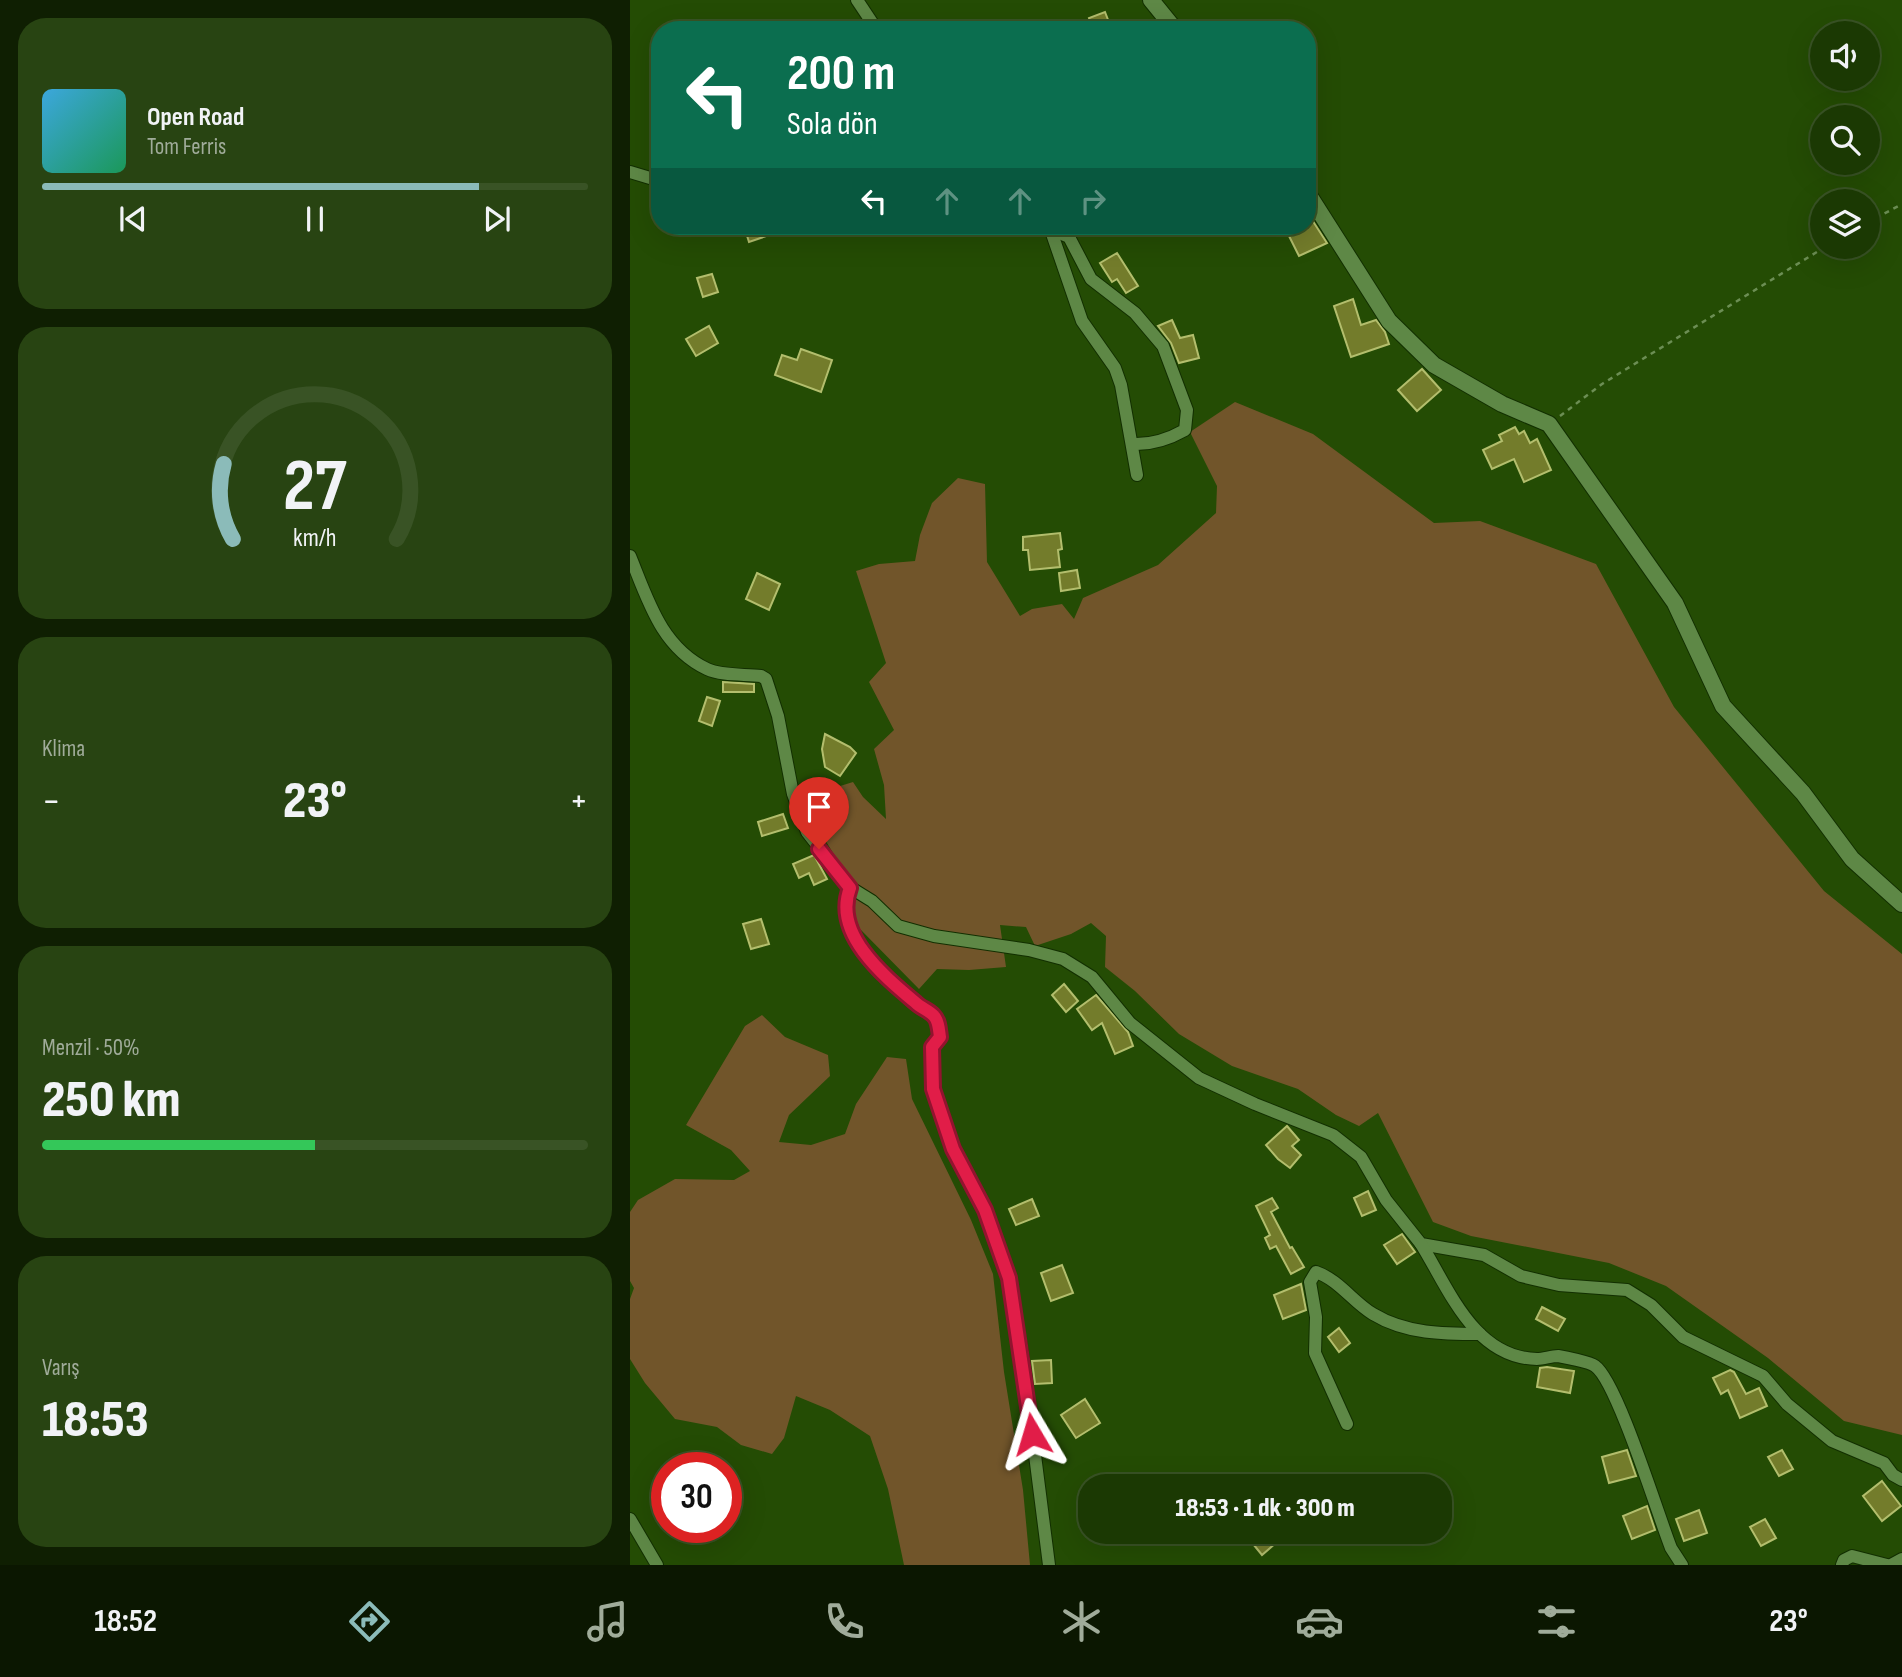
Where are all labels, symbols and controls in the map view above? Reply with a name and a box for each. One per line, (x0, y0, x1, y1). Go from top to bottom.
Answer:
map controls (1810, 21, 1880, 259)
button: sound (1810, 21, 1880, 91)
text: 200 m (787, 45, 895, 104)
icon: left (672, 49, 763, 140)
text: Open Road (147, 102, 244, 133)
text: Sola dön (787, 105, 878, 144)
button: search (1810, 105, 1880, 175)
text: Tom Ferris (147, 133, 226, 161)
icon: left (855, 182, 893, 220)
icon: ahead (928, 182, 966, 220)
icon: ahead (1001, 182, 1039, 220)
icon: right (1074, 182, 1112, 220)
button: layers (1810, 189, 1880, 259)
icon: previous (114, 200, 152, 238)
icon: pause (296, 200, 334, 238)
icon: next (478, 200, 516, 238)
text: 27 (283, 444, 347, 532)
text: km/h (293, 523, 337, 554)
text: Klima (42, 735, 85, 763)
text: 23° (283, 770, 347, 833)
pin (789, 777, 849, 849)
text: − (42, 779, 61, 824)
text: + (569, 779, 588, 824)
icon: arrive (800, 788, 838, 826)
text: Menzil · 50% (42, 1034, 140, 1062)
text: 250 km (42, 1069, 180, 1132)
text: Varış (42, 1354, 80, 1382)
text: 18:53 (42, 1389, 149, 1452)
position arrow (995, 1397, 1069, 1471)
speed limit sign: 30 (651, 1452, 742, 1543)
text: 18:53 · 1 dk · 300 m (1175, 1493, 1355, 1524)
icon: directions (345, 1597, 394, 1646)
icon: music (583, 1597, 632, 1646)
icon: phone (820, 1597, 869, 1646)
icon: climate (1057, 1597, 1106, 1646)
icon: car (1295, 1597, 1344, 1646)
icon: filters (1532, 1597, 1581, 1646)
text: 18:52 (94, 1602, 157, 1641)
text: 23° (1769, 1602, 1808, 1641)

